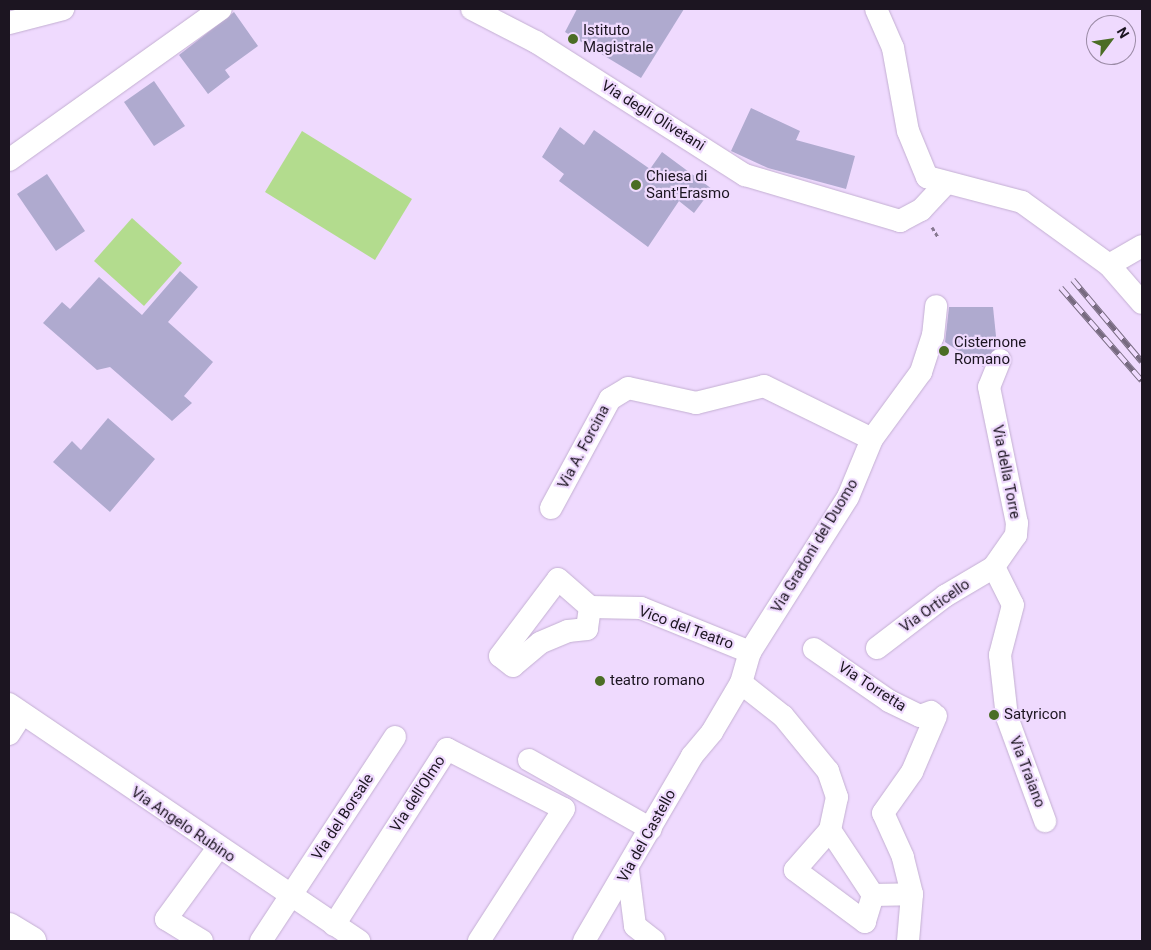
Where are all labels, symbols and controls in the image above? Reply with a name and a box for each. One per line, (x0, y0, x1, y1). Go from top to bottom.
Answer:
north arrow (1086, 15, 1136, 65)
place label: Istituto Magistrale (583, 21, 654, 56)
text: N (1114, 24, 1132, 41)
marker: Istituto Magistrale (567, 33, 579, 45)
street label: Via degli Olivetani (598, 77, 708, 155)
place label: Chiesa di Sant'Erasmo (646, 167, 730, 202)
marker: Chiesa di Sant'Erasmo (630, 179, 642, 191)
place label: Cisternone Romano (954, 333, 1026, 368)
marker: Cisternone Romano (938, 345, 950, 357)
street label: Via A. Forcina (554, 402, 614, 492)
street label: Via della Torre (988, 423, 1024, 521)
street label: Via Gradoni del Duomo (768, 476, 862, 616)
street label: Via Orticello (897, 575, 973, 637)
street label: Vico del Teatro (636, 602, 736, 654)
street label: Via Torretta (834, 658, 910, 716)
place label: teatro romano (610, 672, 705, 690)
marker: teatro romano (594, 675, 606, 687)
place label: Satyricon (1004, 706, 1066, 724)
marker: Satyricon (988, 709, 1000, 721)
street label: Via Traiano (1005, 734, 1049, 810)
street label: Via dell'Olmo (387, 753, 449, 835)
street label: Via del Borsale (308, 770, 378, 864)
street label: Via Angelo Rubino (127, 783, 239, 867)
street label: Via del Castello (614, 786, 680, 886)

